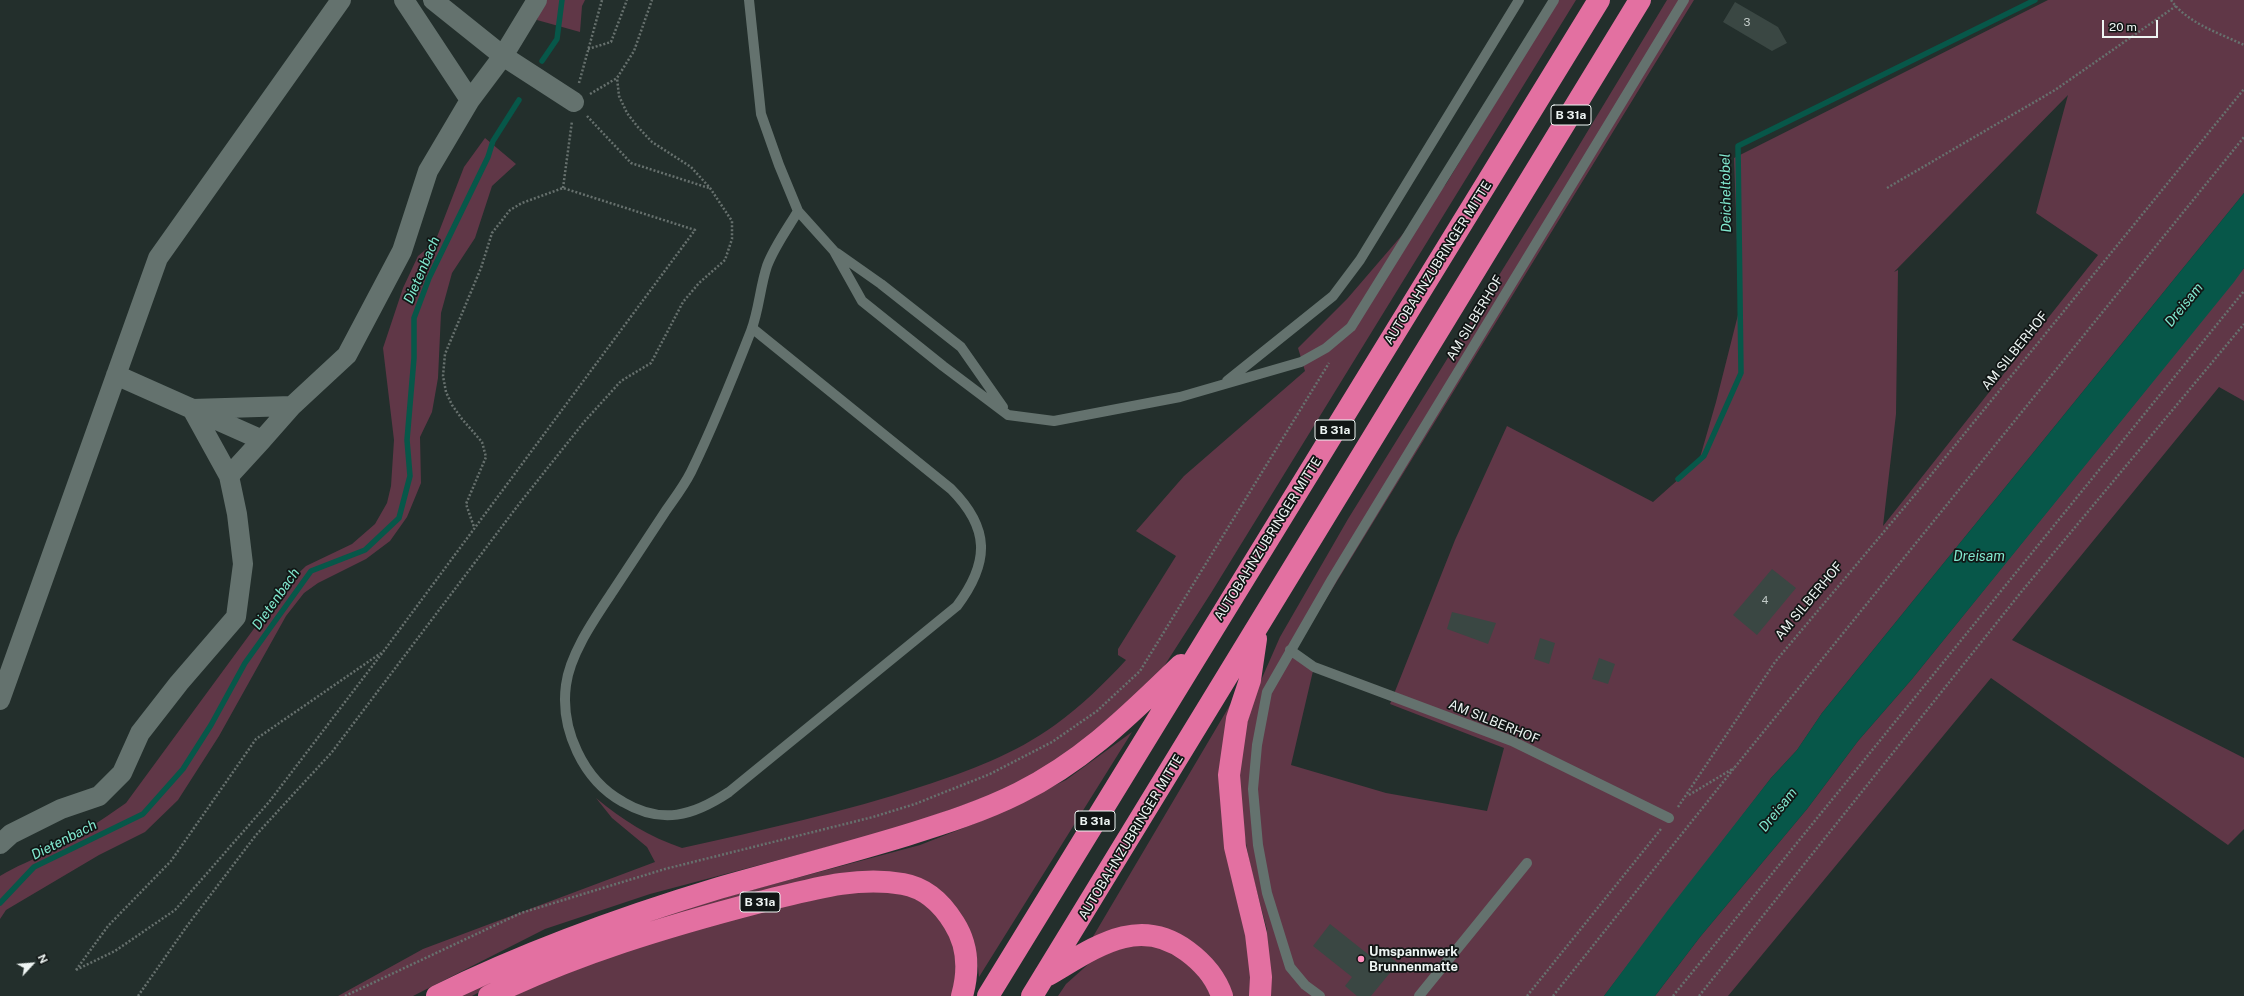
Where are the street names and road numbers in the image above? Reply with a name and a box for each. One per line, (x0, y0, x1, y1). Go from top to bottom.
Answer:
road number: B 31a (1551, 105, 1591, 125)
street label: AUTOBAHNZUBRINGER MITTE (1381, 178, 1495, 348)
street label: AM SILBERHOF (1443, 273, 1507, 363)
street label: AM SILBERHOF (1979, 309, 2051, 393)
road number: B 31a (1315, 420, 1355, 440)
street label: AUTOBAHNZUBRINGER MITTE (1211, 454, 1325, 624)
street label: AM SILBERHOF (1772, 559, 1846, 643)
street label: AM SILBERHOF (1446, 697, 1542, 747)
street label: AUTOBAHNZUBRINGER MITTE (1075, 752, 1187, 922)
road number: B 31a (1075, 811, 1115, 831)
road number: B 31a (740, 892, 780, 912)

